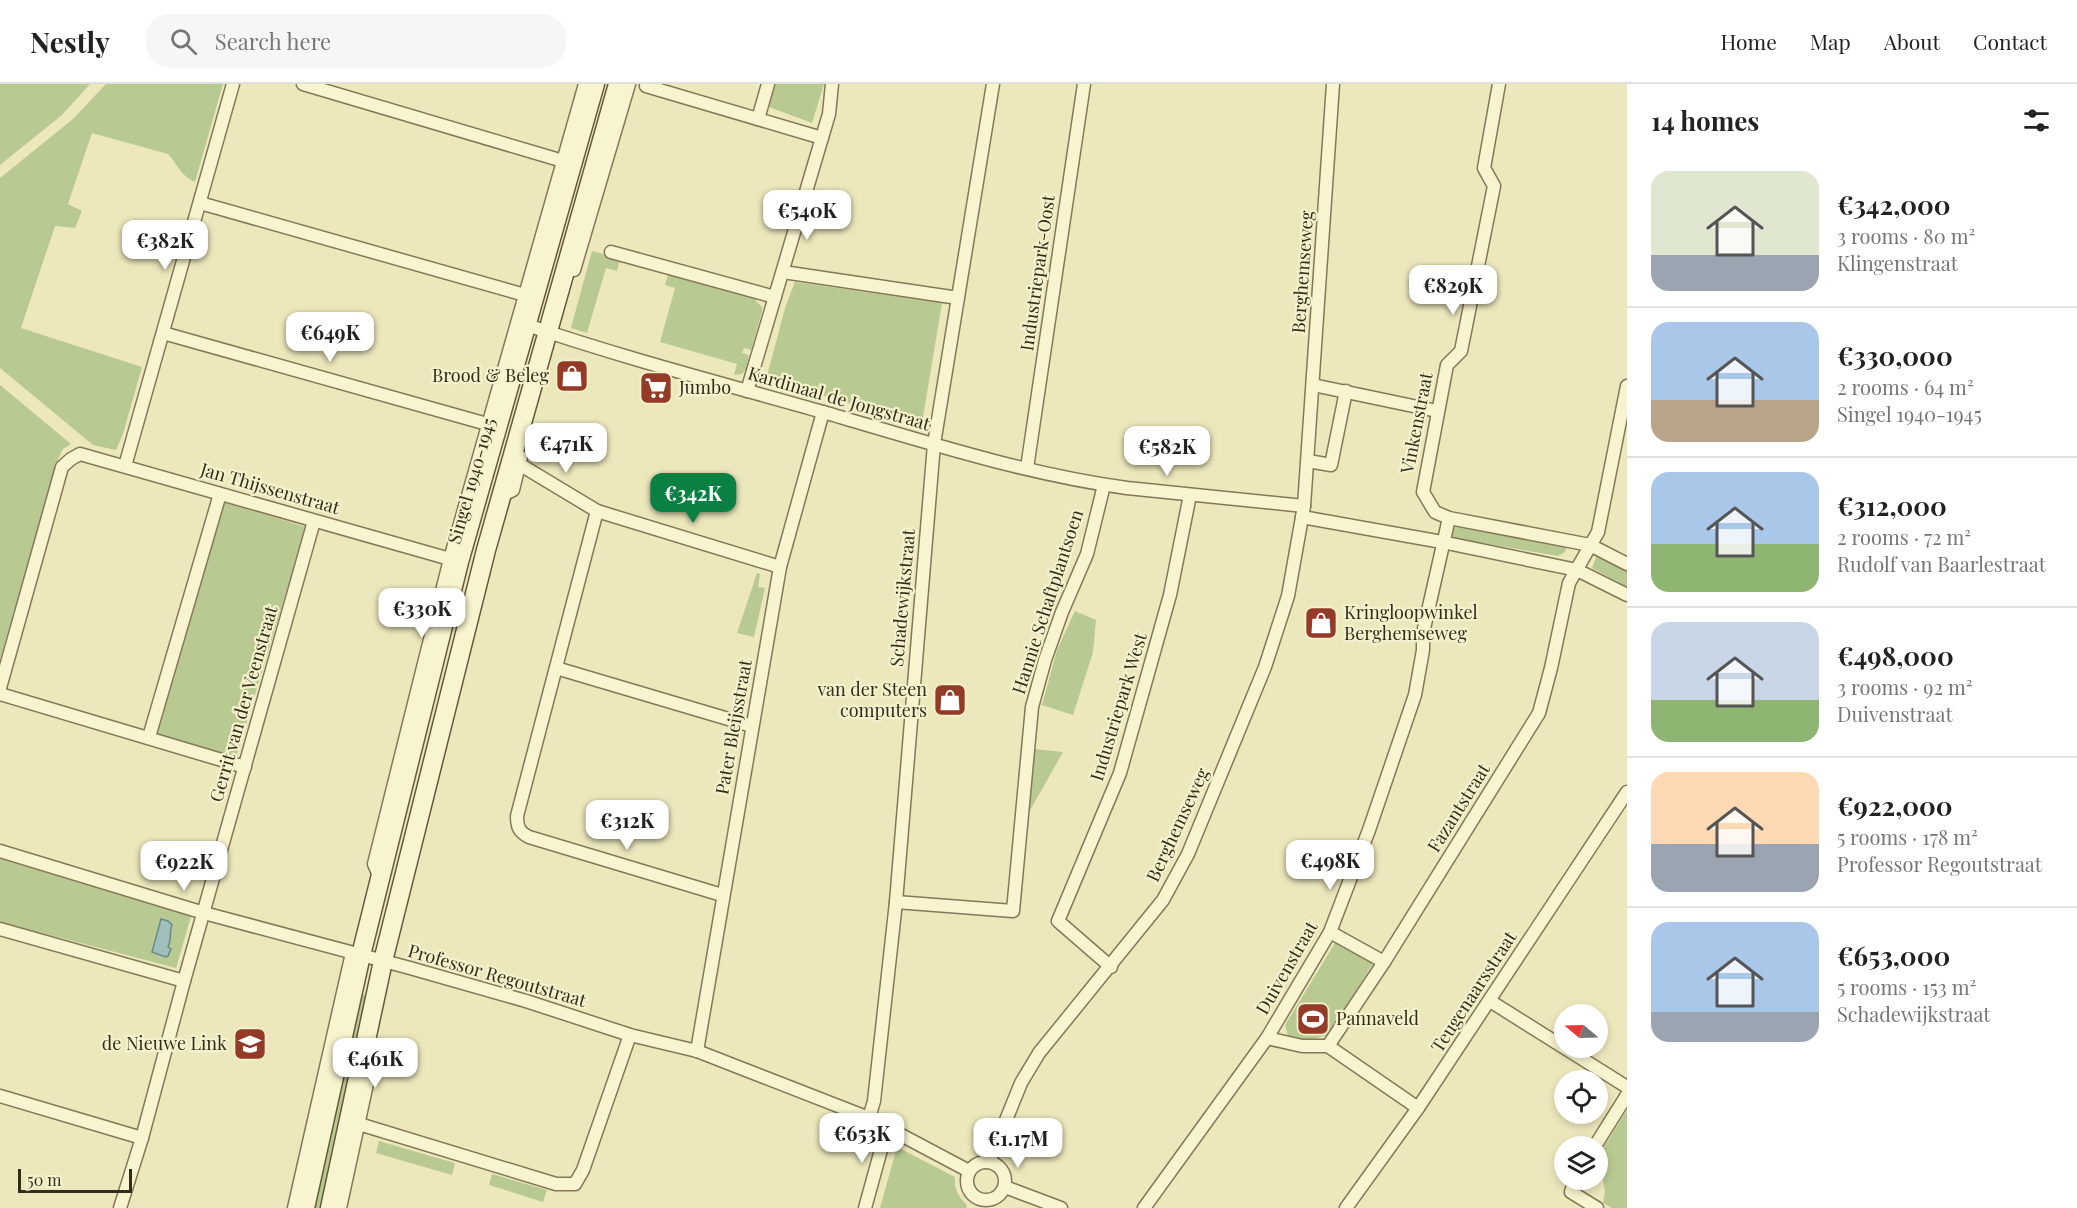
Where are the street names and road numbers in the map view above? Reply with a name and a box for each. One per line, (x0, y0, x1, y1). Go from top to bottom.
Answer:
street label: Industriepark-Oost (1014, 193, 1060, 352)
street label: Berghemseweg (1286, 209, 1318, 334)
street label: Kardinaal de Jongstraat (745, 361, 934, 436)
street label: Vinkenstraat (1394, 369, 1438, 477)
street label: Singel 1940-1945 (442, 415, 501, 547)
street label: Jan Thijssenstraat (197, 456, 343, 520)
street label: Hannie Schaftplantsoen (1006, 506, 1088, 697)
street label: Schadewijkstraat (884, 527, 920, 668)
street label: Gerrit van der Veenstraat (204, 602, 283, 805)
street label: Industriepark West (1084, 629, 1152, 784)
street label: Pater Bleijsstraat (709, 657, 757, 796)
street label: Fazantstraat (1421, 758, 1495, 856)
street label: Berghemseweg (1140, 763, 1214, 885)
street label: Duivenstraat (1250, 916, 1323, 1019)
street label: Teugenaarsstraat (1425, 926, 1522, 1057)
street label: Professor Regoutstraat (405, 938, 590, 1012)

